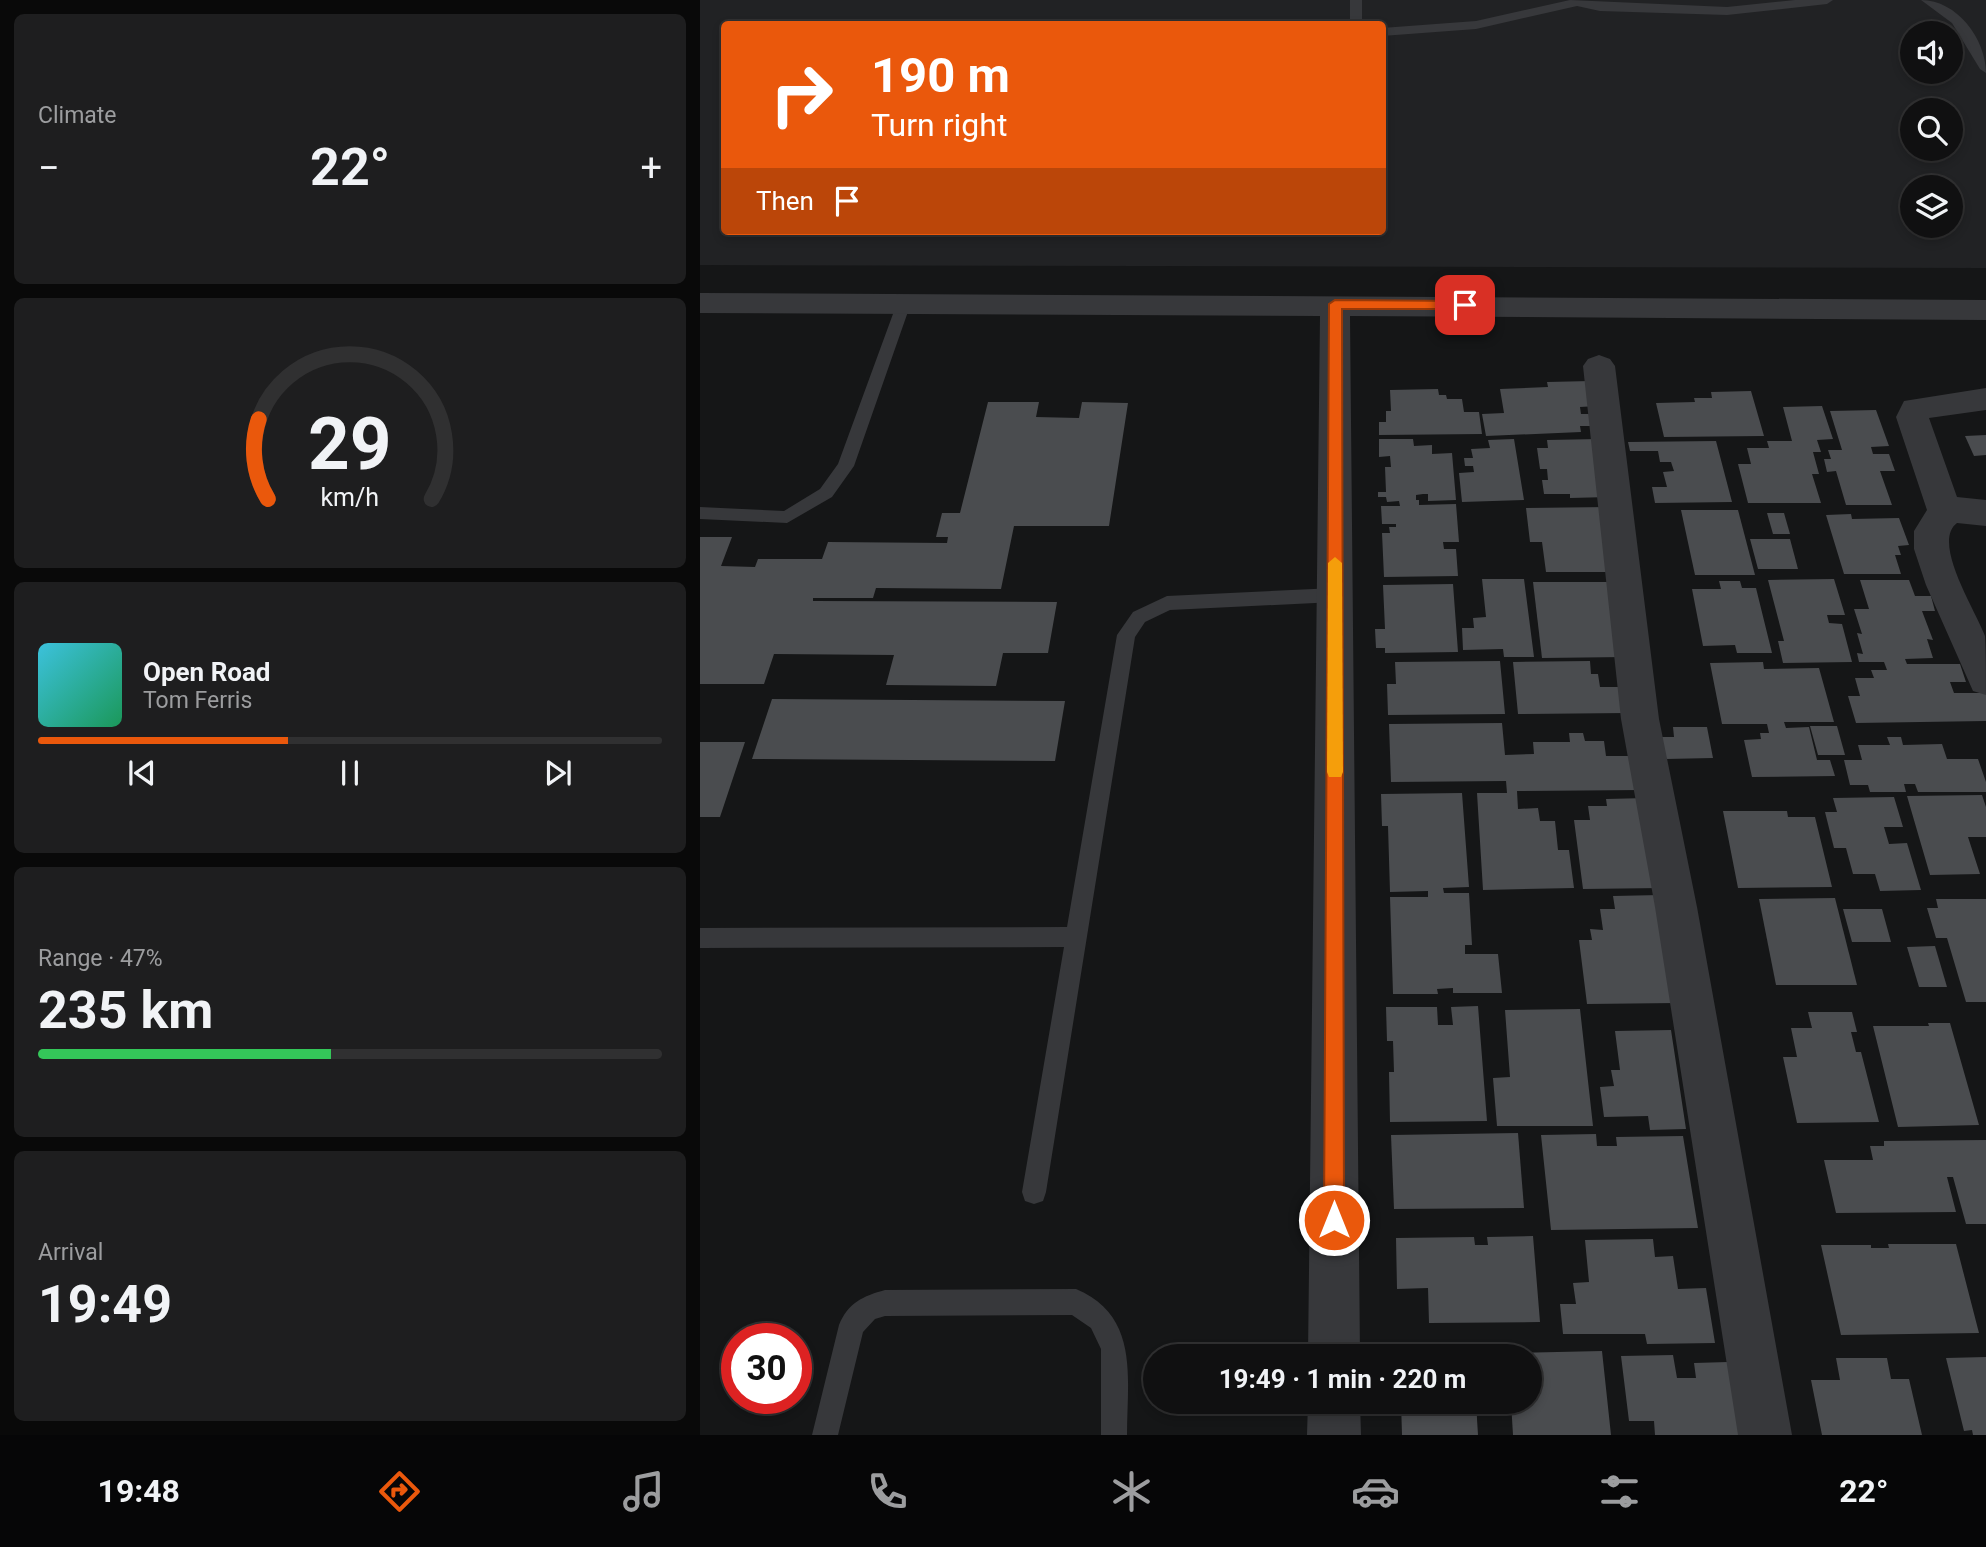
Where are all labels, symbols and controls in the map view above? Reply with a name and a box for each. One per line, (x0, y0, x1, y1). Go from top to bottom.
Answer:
map controls (1900, 21, 1963, 238)
button: sound (1900, 21, 1963, 84)
text: 190 m (871, 47, 1010, 104)
icon: right (756, 49, 847, 140)
button: search (1900, 98, 1963, 161)
text: Climate (38, 102, 117, 129)
text: Turn right (871, 106, 1007, 144)
text: 22° (310, 137, 390, 198)
text: − (38, 146, 60, 190)
text: + (640, 146, 662, 190)
button: layers (1900, 175, 1963, 238)
icon: arrive (828, 182, 866, 220)
text: Then (756, 186, 814, 216)
pin (1435, 275, 1495, 335)
icon: arrive (1446, 286, 1484, 324)
text: 29 (308, 402, 392, 488)
text: km/h (321, 483, 379, 512)
text: Open Road (143, 657, 271, 687)
text: Tom Ferris (143, 687, 252, 714)
icon: previous (123, 754, 161, 792)
icon: pause (331, 754, 369, 792)
icon: next (539, 754, 577, 792)
text: Range · 47% (38, 945, 163, 972)
text: 235 km (38, 980, 213, 1041)
position arrow (1297, 1183, 1371, 1257)
text: Arrival (38, 1239, 103, 1266)
text: 19:49 (38, 1274, 172, 1335)
speed limit sign: 30 (721, 1323, 812, 1414)
text: 19:49 · 1 min · 220 m (1219, 1364, 1466, 1394)
icon: directions (375, 1467, 424, 1516)
icon: music (619, 1467, 668, 1516)
icon: phone (863, 1467, 912, 1516)
icon: climate (1107, 1467, 1156, 1516)
icon: car (1351, 1467, 1400, 1516)
icon: filters (1595, 1467, 1644, 1516)
text: 19:48 (98, 1472, 180, 1510)
text: 22° (1839, 1472, 1888, 1510)

